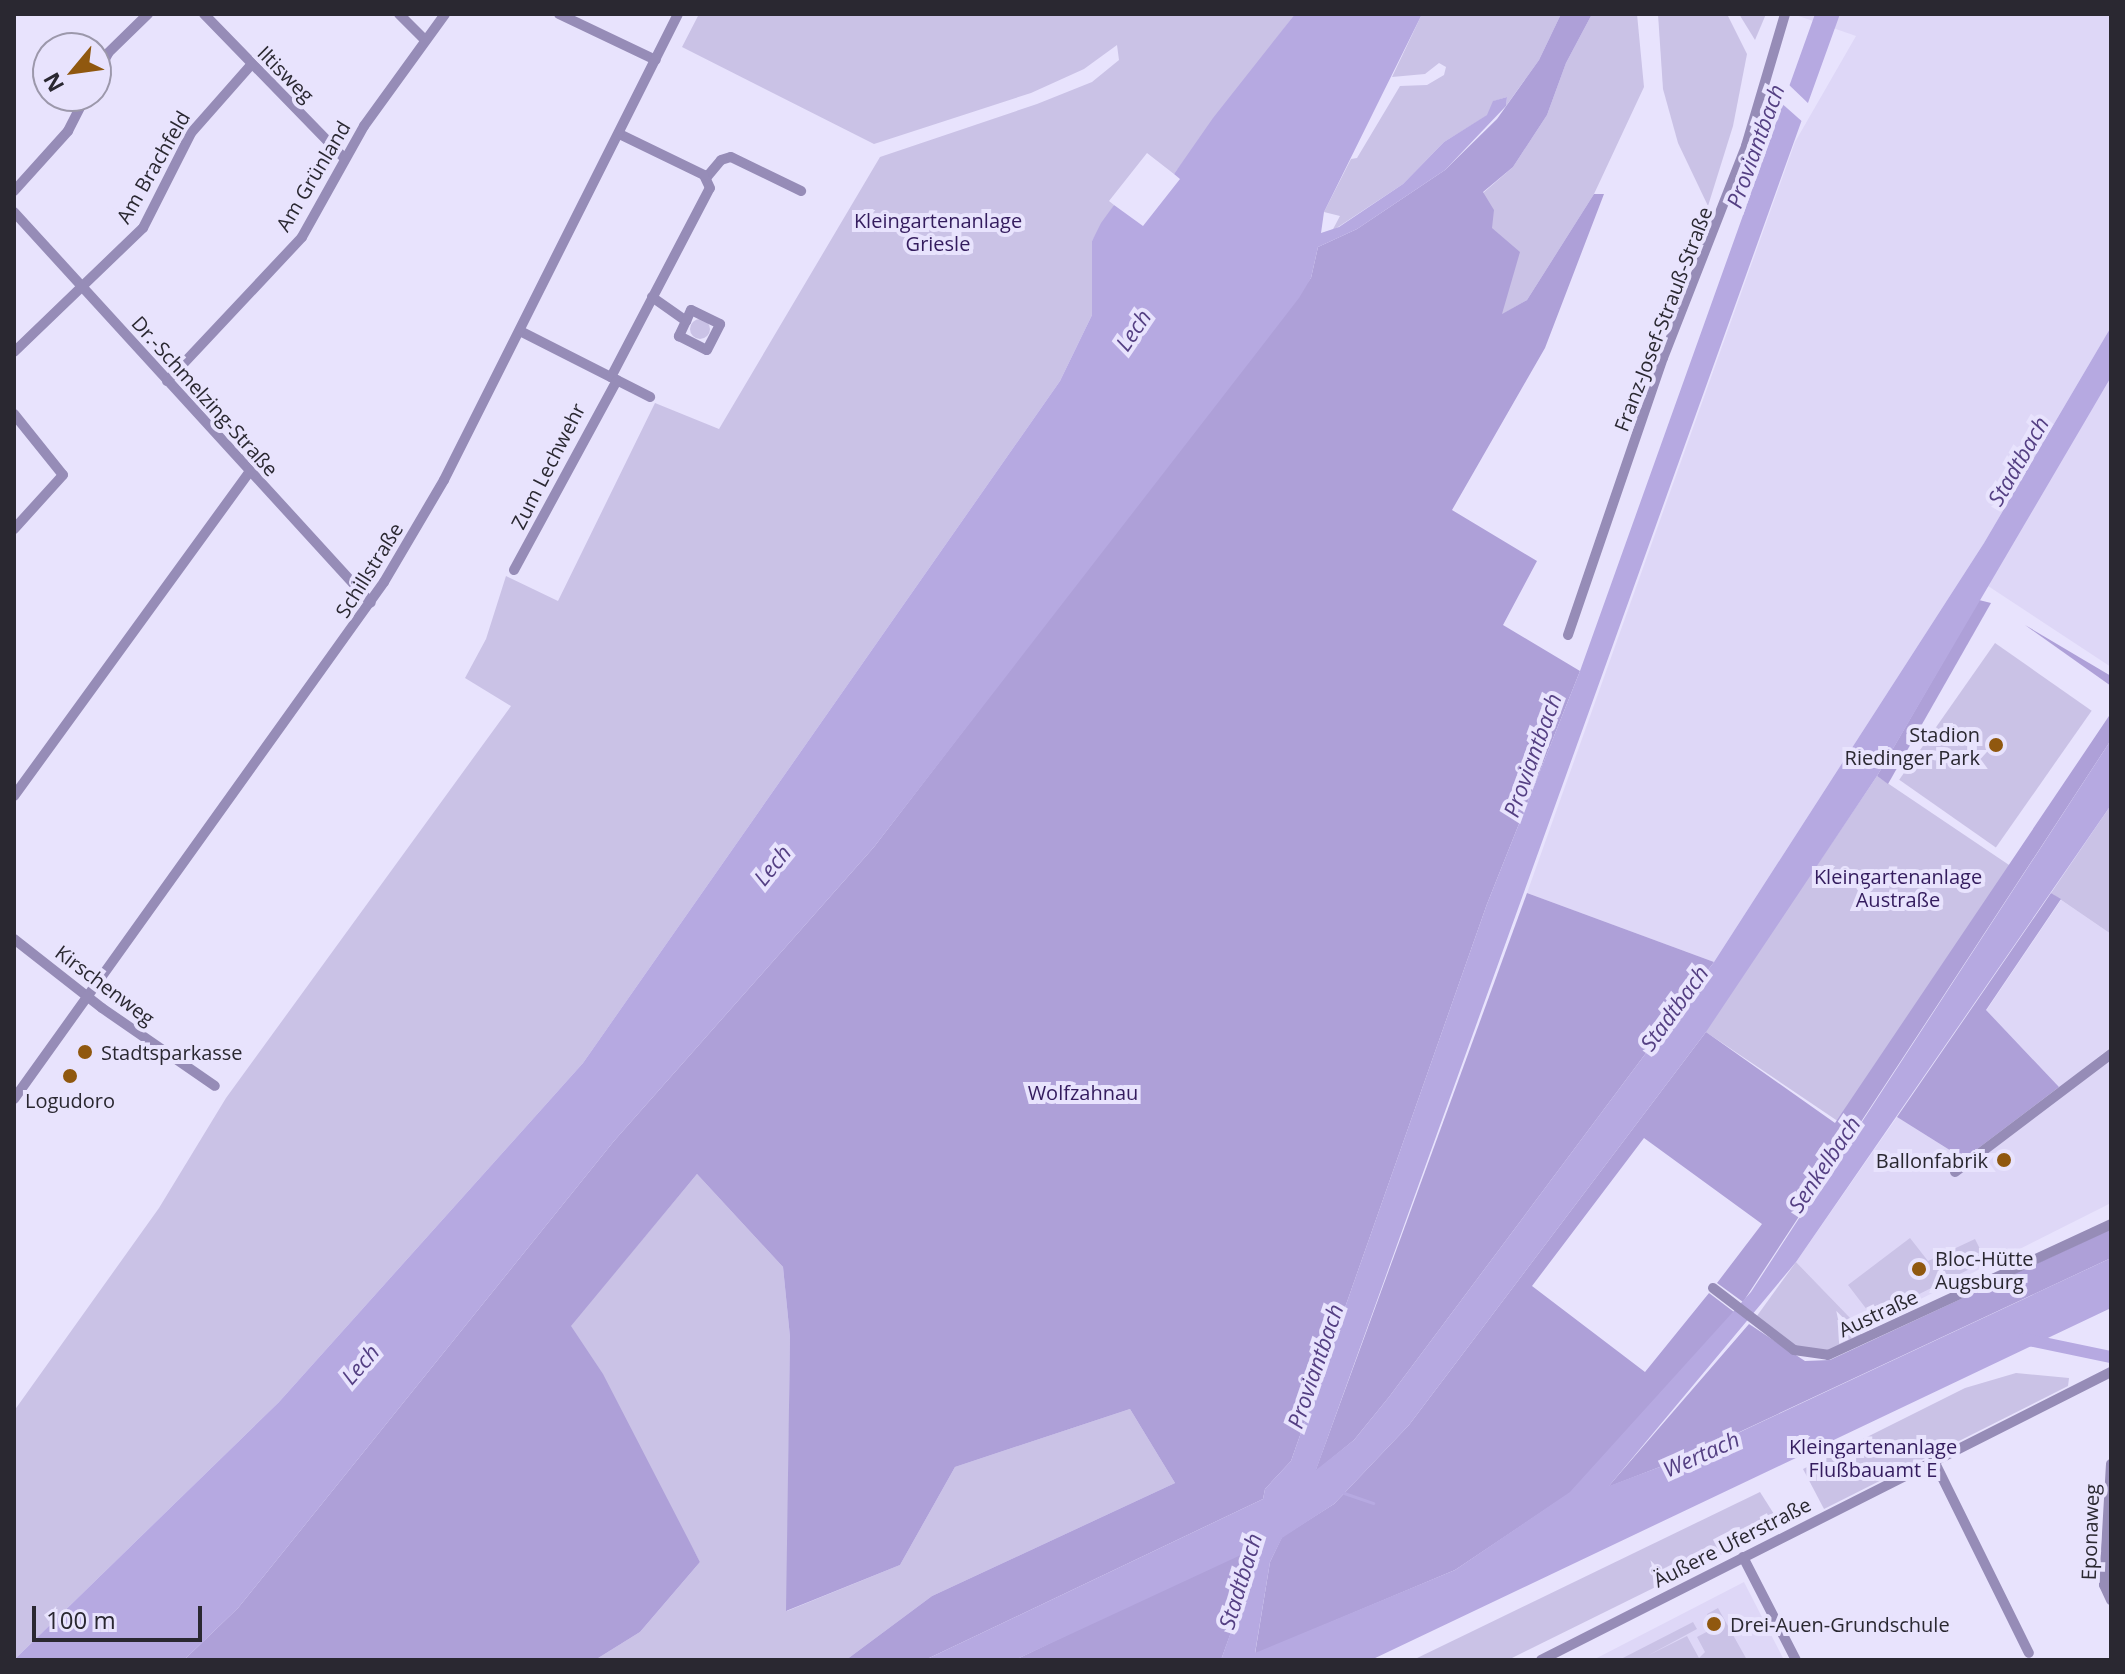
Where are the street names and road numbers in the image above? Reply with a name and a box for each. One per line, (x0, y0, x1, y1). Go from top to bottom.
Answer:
street label: Iltisweg (253, 41, 319, 107)
street label: Am Brachfeld (111, 107, 195, 227)
street label: Am Grünland (271, 117, 355, 235)
street label: Franz-Josef-Strauß-Straße (1609, 203, 1717, 435)
street label: Dr.-Schmelzing-Straße (127, 311, 283, 481)
street label: Zum Lechwehr (506, 399, 590, 533)
street label: Schillstraße (330, 518, 408, 622)
street label: Kirschenweg (51, 940, 159, 1030)
street label: Austraße (1835, 1284, 1921, 1342)
street label: Eponaweg (2076, 1483, 2104, 1581)
street label: Äußere Uferstraße (1649, 1492, 1815, 1592)

